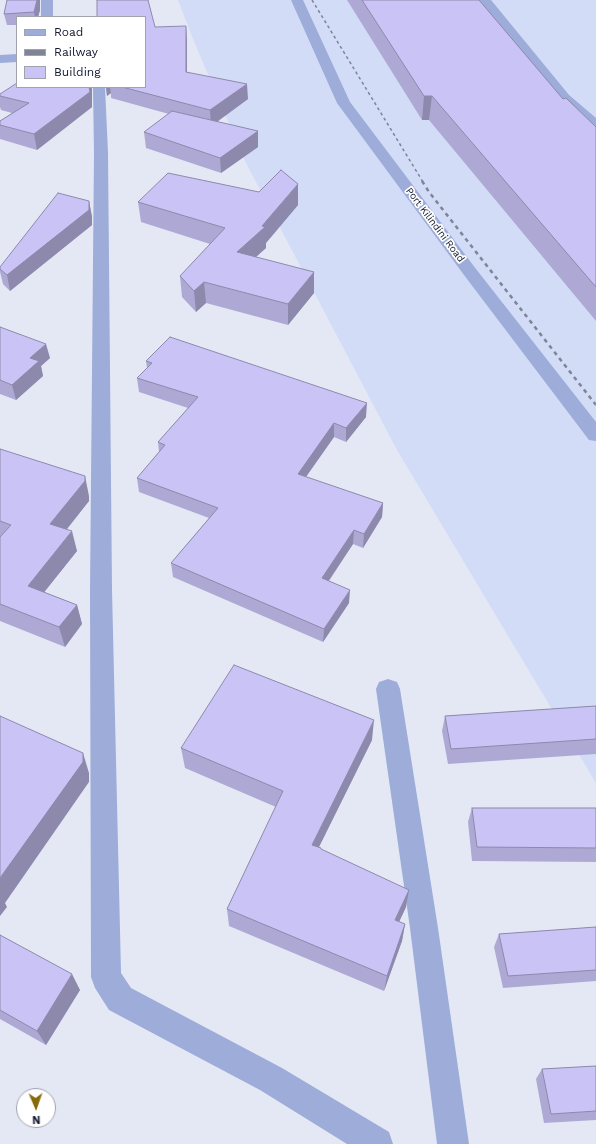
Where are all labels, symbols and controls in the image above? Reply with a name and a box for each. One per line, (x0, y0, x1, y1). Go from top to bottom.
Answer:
legend (16, 16, 146, 88)
text: Road (54, 25, 83, 39)
text: Railway (54, 45, 98, 59)
text: Building (54, 65, 101, 79)
street label: Port Kilindini Road (403, 185, 467, 265)
north arrow (16, 1088, 56, 1128)
text: N (32, 1113, 41, 1126)

